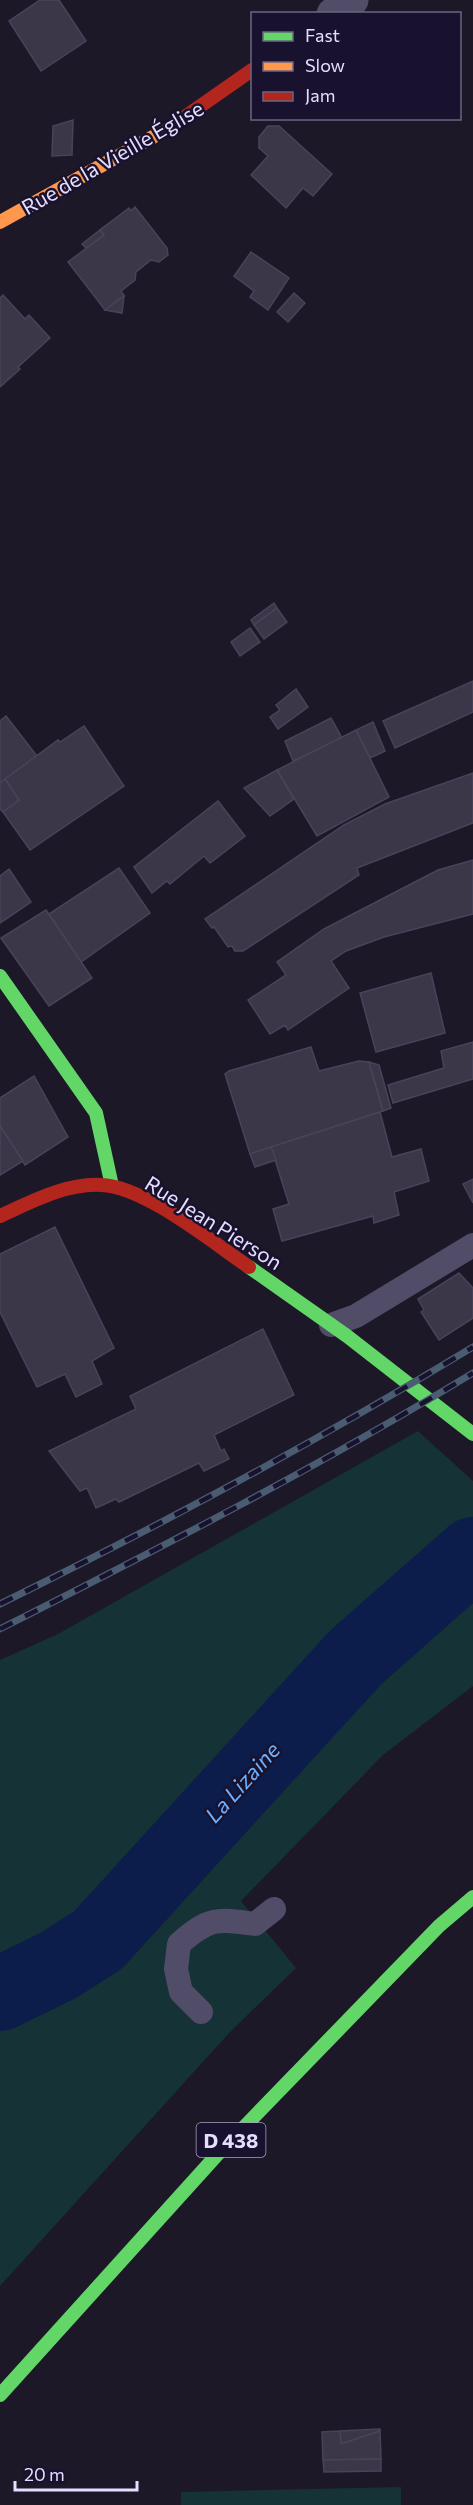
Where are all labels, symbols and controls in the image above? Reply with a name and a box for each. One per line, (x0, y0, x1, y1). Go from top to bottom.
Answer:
legend (251, 12, 461, 120)
text: Fast (305, 24, 340, 46)
text: Slow (305, 54, 345, 76)
text: Jam (305, 84, 335, 106)
street label: Rue de la Vieille Église (17, 95, 207, 219)
street label: Rue Jean Pierson (141, 1170, 287, 1274)
water label: La Lizaine (199, 1736, 285, 1828)
road number: D 438 (196, 2123, 266, 2157)
scale bar (15, 2454, 136, 2492)
text: 20 m (24, 2463, 65, 2485)

